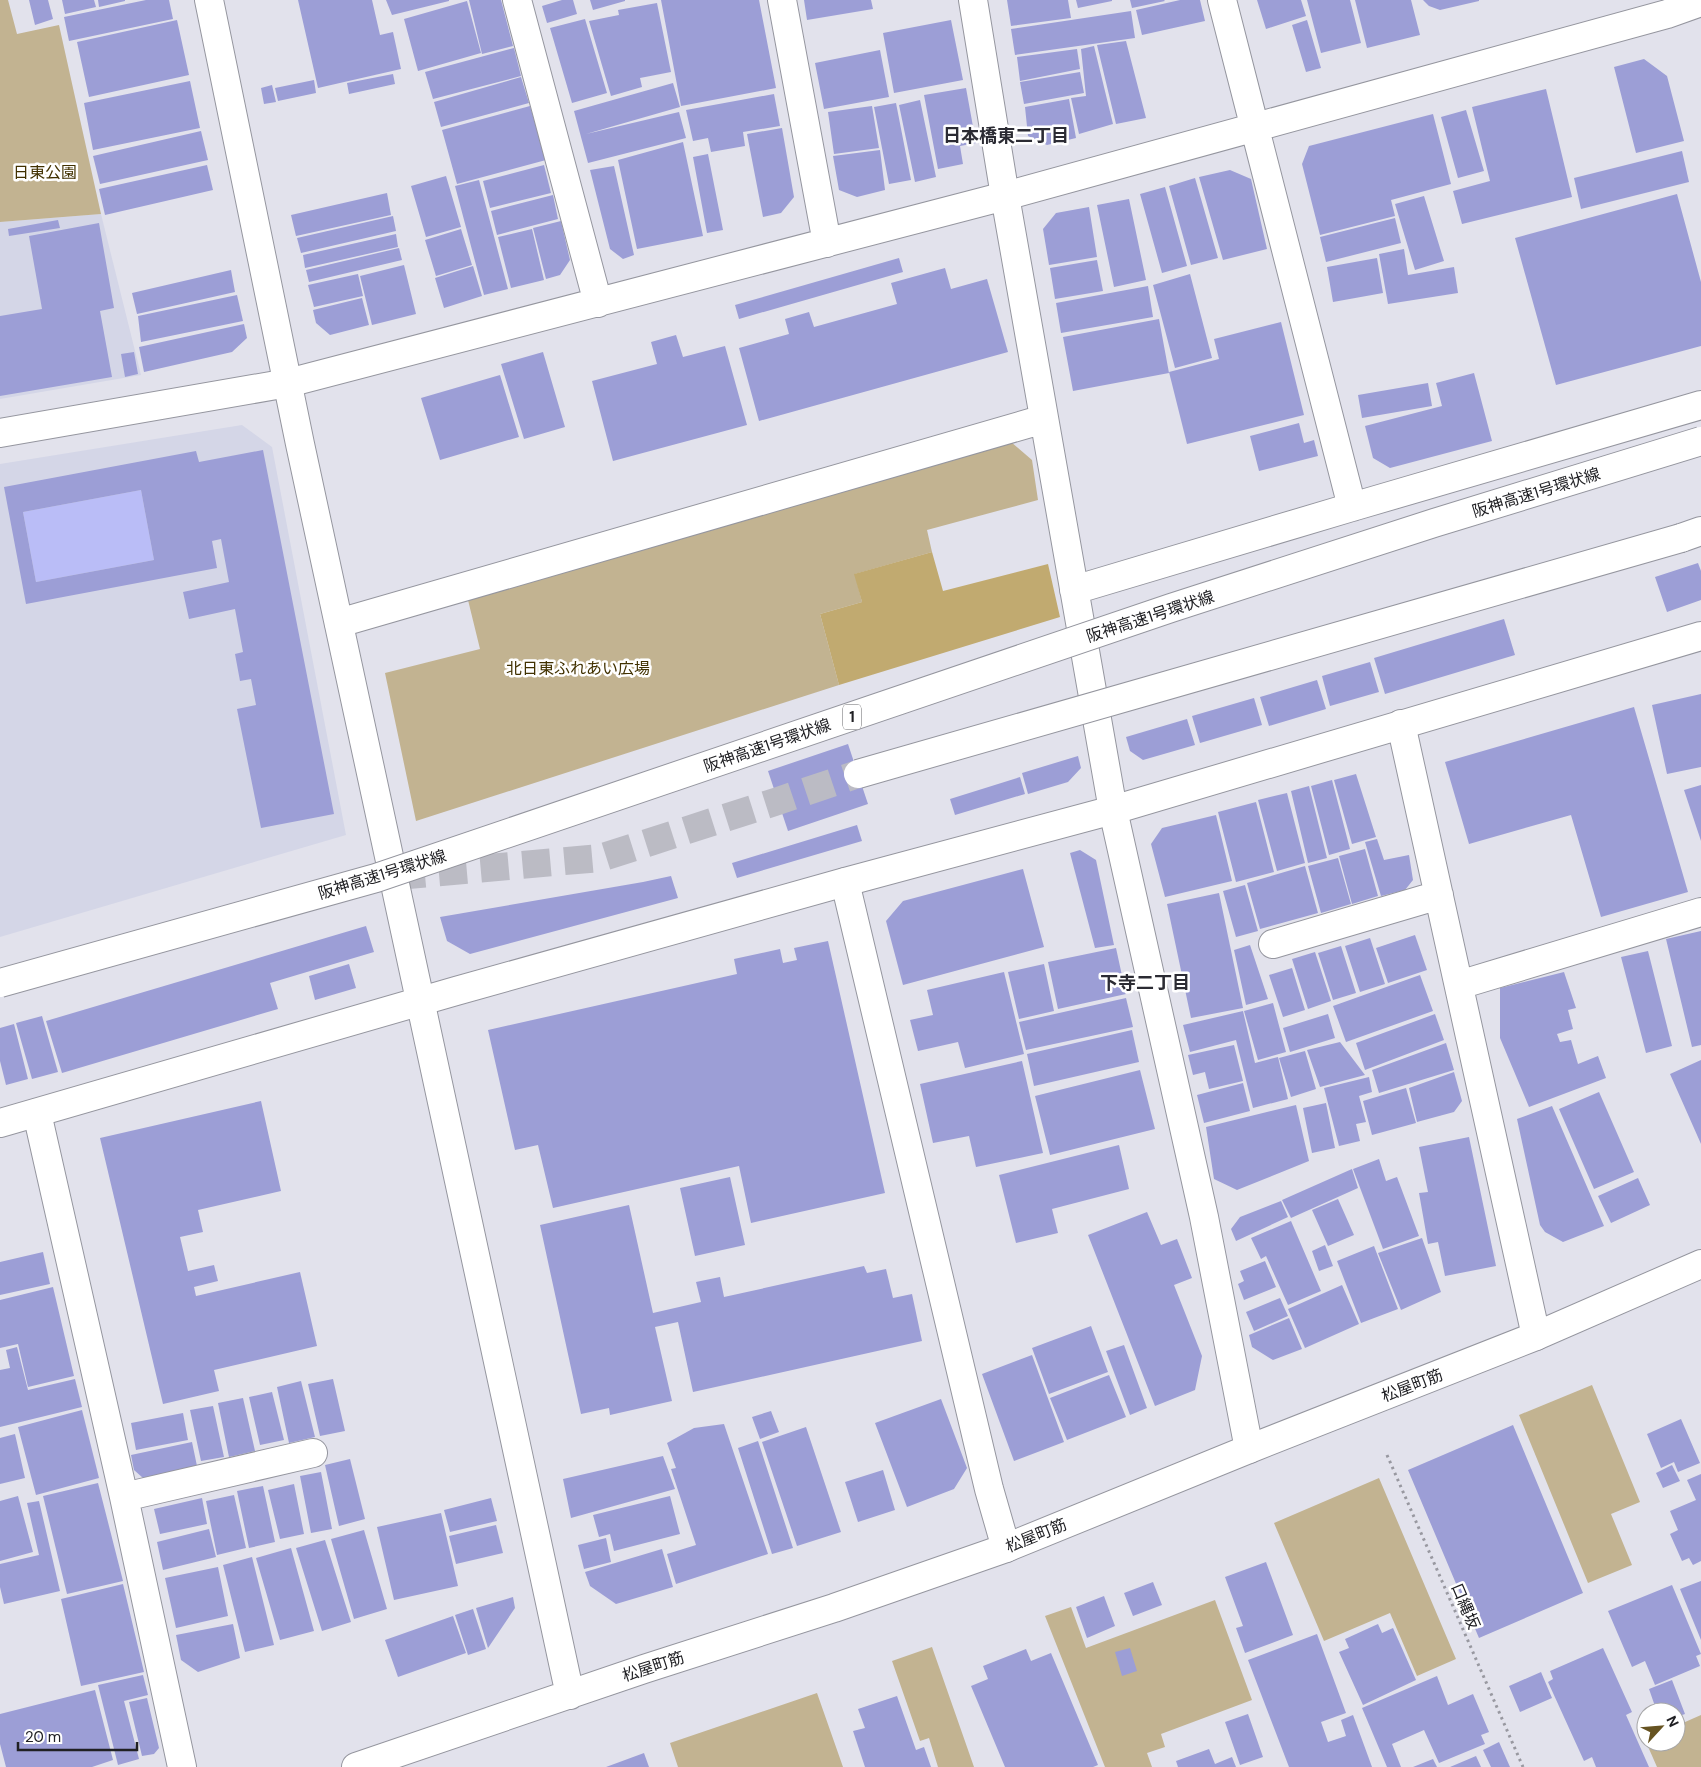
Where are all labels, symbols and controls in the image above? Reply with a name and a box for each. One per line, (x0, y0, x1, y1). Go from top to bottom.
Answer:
district label: 日本橋東二丁目 (943, 124, 1069, 148)
park label: 日東公園 (13, 162, 77, 183)
street label: 阪神高速1号環状線 (1469, 463, 1603, 522)
street label: 阪神高速1号環状線 (1084, 586, 1217, 647)
park label: 北日東ふれあい広場 (506, 658, 650, 679)
road number: 1 (843, 704, 861, 730)
street label: 阪神高速1号環状線 (701, 714, 833, 777)
street label: 阪神高速1号環状線 (315, 845, 449, 904)
district label: 下寺二丁目 (1100, 971, 1190, 995)
street label: 松屋町筋 (1379, 1364, 1446, 1407)
street label: 松屋町筋 (1003, 1514, 1070, 1557)
street label: 口縄坂 (1446, 1580, 1485, 1632)
street label: 松屋町筋 (619, 1647, 687, 1686)
north arrow (1636, 1702, 1686, 1752)
text: N (1662, 1713, 1683, 1730)
scale bar (18, 1720, 136, 1752)
text: 20 m (25, 1727, 61, 1747)

